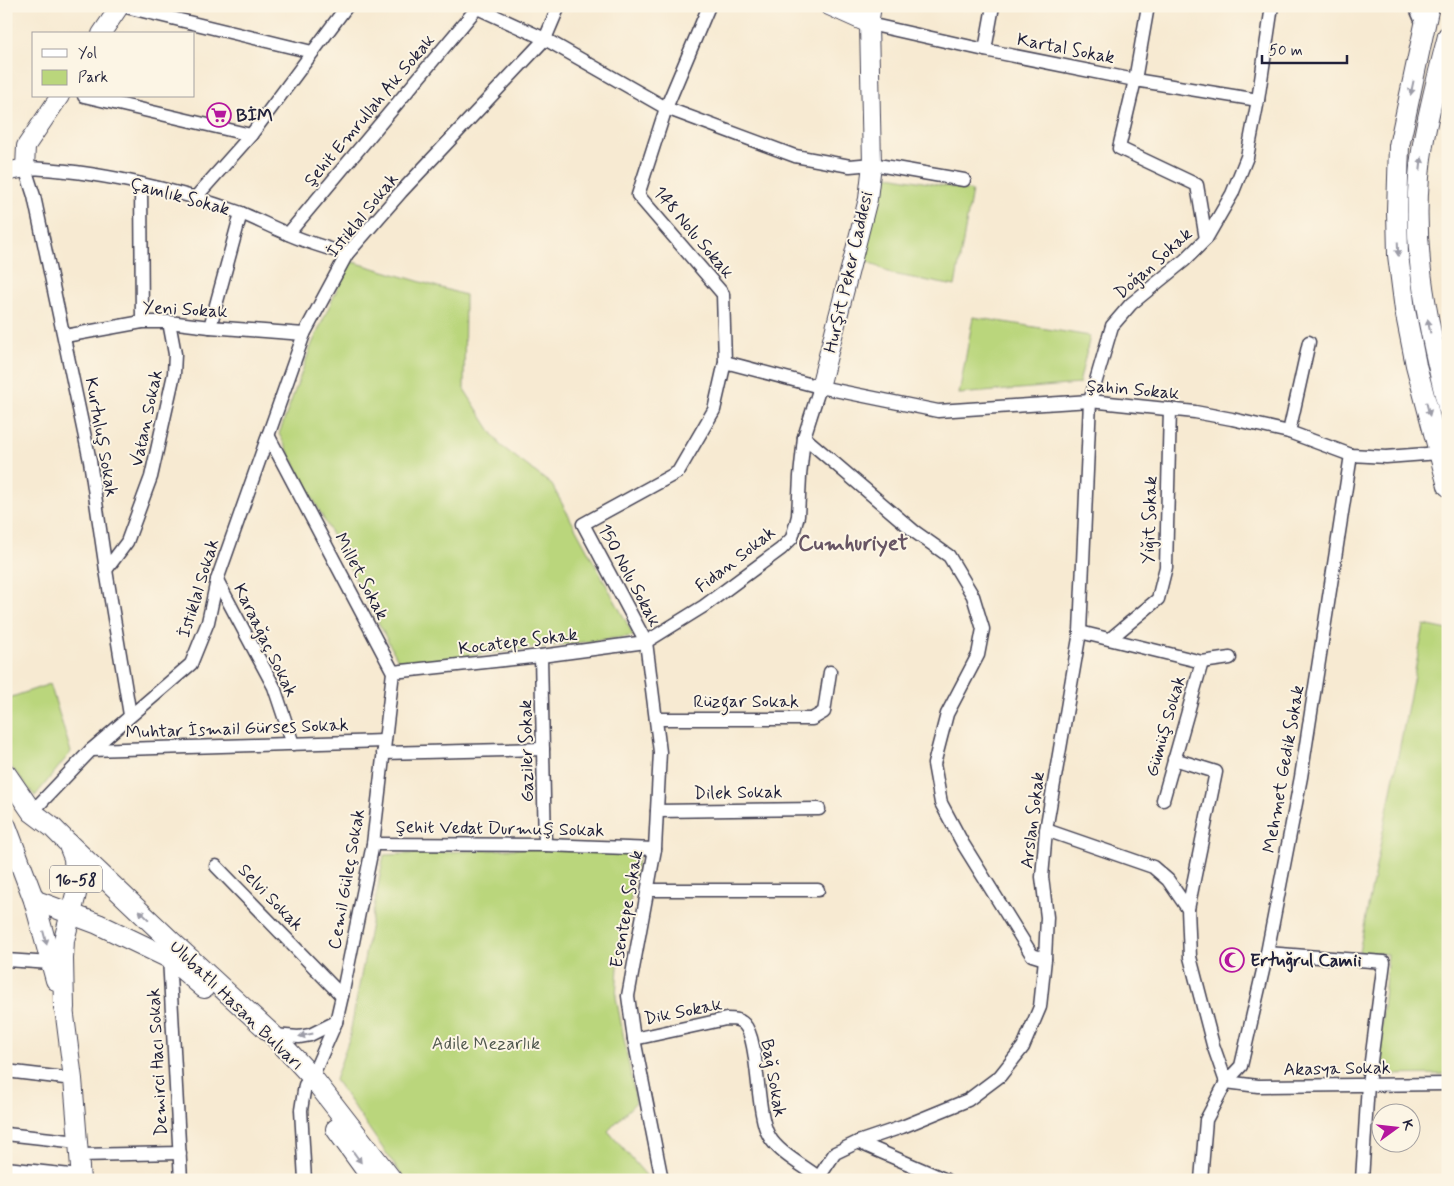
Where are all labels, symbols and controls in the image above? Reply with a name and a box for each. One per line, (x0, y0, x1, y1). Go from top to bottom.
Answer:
street label: Kartal Sokak (1015, 28, 1117, 70)
street label: Şehit Emrullah Ak Sokak (299, 29, 441, 192)
legend (32, 32, 195, 98)
scale bar (1262, 32, 1346, 64)
text: 50 m (1269, 41, 1303, 61)
text: Yol (78, 44, 97, 64)
text: Park (78, 68, 108, 88)
one-way arrow (1408, 81, 1416, 96)
supermarket icon: BİM (206, 102, 232, 128)
place label: BİM (236, 104, 273, 128)
one-way arrow (1417, 156, 1425, 172)
street label: İstiklal Sokak (321, 168, 404, 263)
street label: Çamlık Sokak (127, 172, 232, 222)
street label: 148 Nolu Sokak (647, 181, 739, 284)
street label: Hurşit Peker Caddesi (819, 189, 879, 355)
street label: Doğan Sokak (1110, 222, 1198, 305)
one-way arrow (1394, 242, 1402, 258)
street label: Yeni Sokak (142, 296, 228, 324)
one-way arrow (1425, 318, 1433, 333)
street label: Vatan Sokak (125, 367, 169, 469)
street label: Şahin Sokak (1086, 374, 1180, 406)
street label: Kurtuluş Sokak (79, 376, 123, 499)
one-way arrow (1424, 401, 1432, 416)
street label: Yiğit Sokak (1136, 475, 1164, 565)
street label: 150 Nolu Sokak (592, 520, 666, 631)
street label: Fidan Sokak (691, 521, 781, 599)
street label: Millet Sokak (328, 529, 394, 624)
district label: Cumhuriyet (798, 530, 909, 558)
street label: İstiklal Sokak (173, 536, 225, 641)
street label: Karaağaç Sokak (227, 580, 303, 701)
street label: Kocatepe Sokak (457, 623, 579, 661)
street label: Gümüş Sokak (1140, 673, 1192, 780)
street label: Mehmet Gedik Sokak (1257, 683, 1311, 855)
street label: Rüzgar Sokak (693, 690, 799, 716)
street label: Gaziler Sokak (514, 700, 540, 802)
street label: Muhtar İsmail Gürses Sokak (125, 713, 349, 745)
street label: Arslan Sokak (1015, 770, 1051, 870)
street label: Dilek Sokak (694, 780, 783, 806)
street label: Cemil Güleç Sokak (323, 807, 371, 951)
street label: Şehit Vedat Durmuş Sokak (395, 815, 605, 843)
street label: Esentepe Sokak (605, 848, 649, 970)
street label: Selvi Sokak (232, 859, 309, 937)
road number: 16-58 (50, 866, 102, 892)
one-way arrow (138, 909, 150, 921)
one-way arrow (41, 931, 49, 946)
street label: Ulubatlı Hasan Bulvarı (164, 935, 309, 1076)
mosque icon: Ertuğrul Camii (1219, 947, 1245, 973)
place label: Ertuğrul Camii (1250, 949, 1362, 973)
street label: Demirci Hacı Sokak (142, 987, 174, 1137)
street label: Dik Sokak (642, 993, 724, 1031)
one-way arrow (298, 1031, 313, 1039)
park label: Adile Mezarlık (432, 1032, 540, 1056)
street label: Bağ Sokak (754, 1037, 792, 1119)
street label: Akasya Sokak (1283, 1056, 1391, 1082)
north arrow (1372, 1104, 1422, 1154)
text: K (1398, 1118, 1418, 1133)
one-way arrow (351, 1150, 362, 1163)

